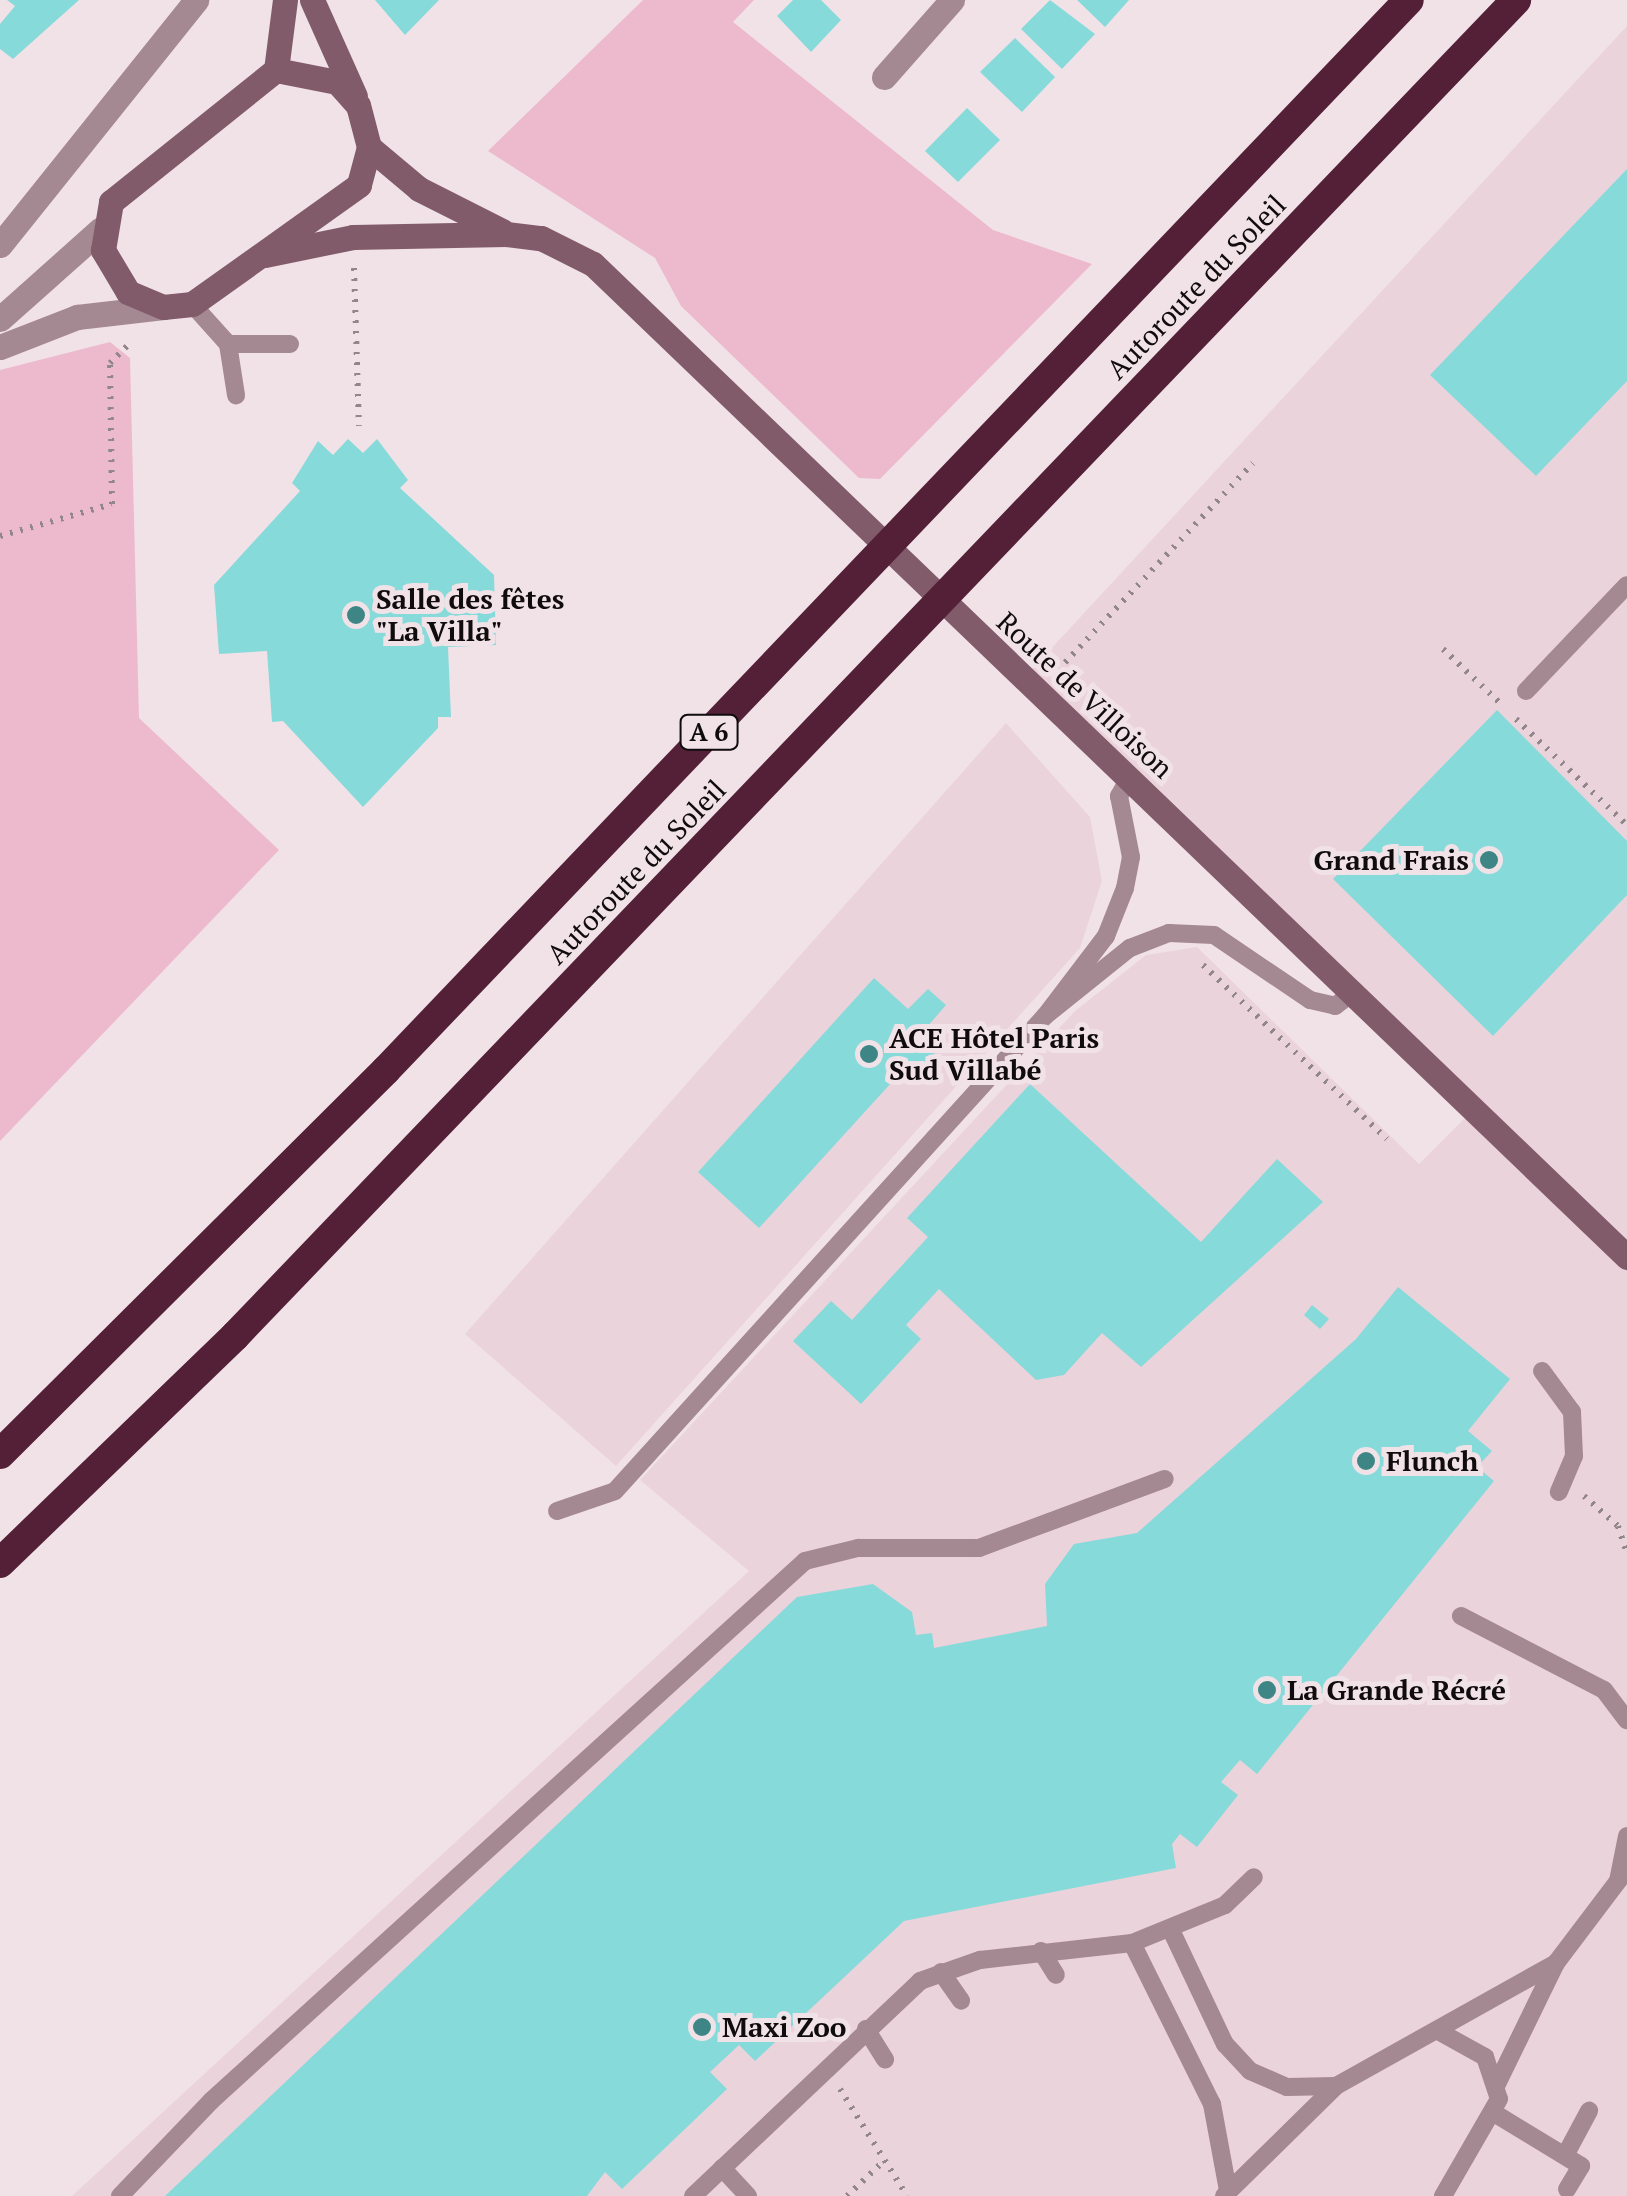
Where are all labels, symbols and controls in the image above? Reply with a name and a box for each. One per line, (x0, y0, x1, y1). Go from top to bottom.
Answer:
street label: Autoroute du Soleil (1100, 188, 1292, 386)
place label: Salle des fêtes "La Villa" (376, 582, 564, 648)
marker: Salle des fêtes "La Villa" (345, 604, 367, 626)
street label: Route de Villoison (990, 605, 1180, 785)
road number: A 6 (679, 712, 739, 752)
street label: Autoroute du Soleil (540, 773, 732, 971)
place label: Grand Frais (1313, 843, 1469, 877)
marker: Grand Frais (1478, 849, 1500, 871)
place label: ACE Hôtel Paris Sud Villabé (889, 1021, 1099, 1087)
marker: ACE Hôtel Paris Sud Villabé (858, 1043, 880, 1065)
place label: Flunch (1386, 1444, 1478, 1478)
marker: Flunch (1355, 1450, 1377, 1472)
place label: La Grande Récré (1287, 1673, 1506, 1707)
marker: La Grande Récré (1256, 1679, 1278, 1701)
place label: Maxi Zoo (722, 2010, 846, 2044)
marker: Maxi Zoo (691, 2016, 713, 2038)

